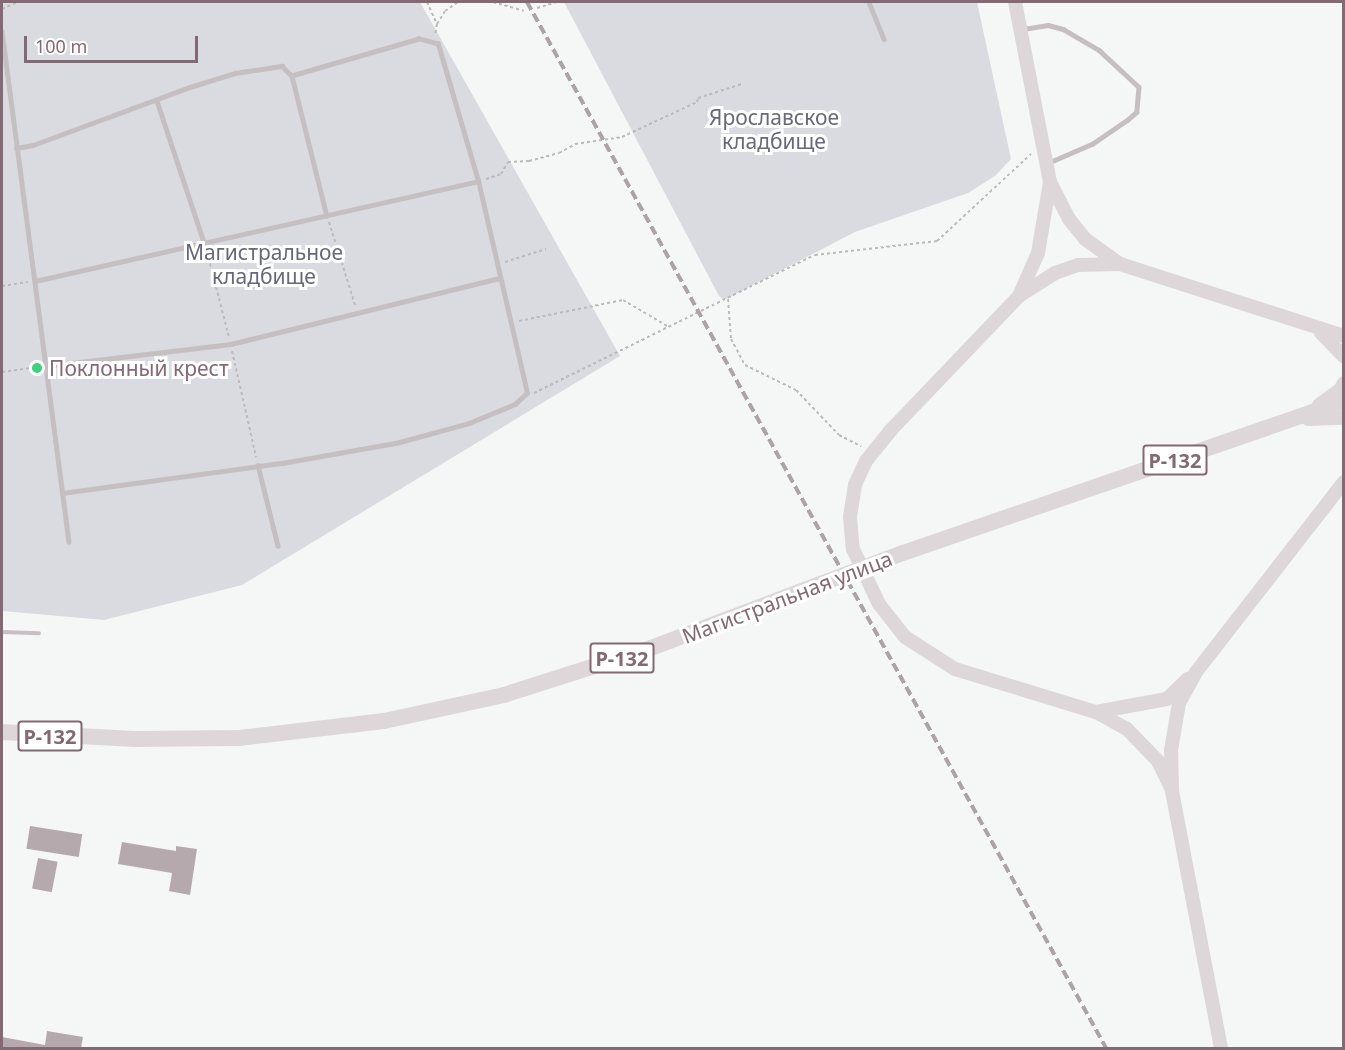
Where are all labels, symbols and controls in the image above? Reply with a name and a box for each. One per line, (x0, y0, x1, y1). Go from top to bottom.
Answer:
scale bar (27, 24, 201, 62)
text: 100 m (35, 34, 87, 58)
park label: Ярославское кладбище (709, 104, 839, 154)
park label: Магистральное кладбище (185, 239, 343, 289)
place label: Поклонный крест (49, 355, 229, 381)
marker: Поклонный крест (30, 361, 44, 375)
road number: Р-132 (1142, 443, 1208, 477)
street label: Магистральная улица (678, 545, 896, 649)
road number: Р-132 (589, 641, 655, 675)
road number: Р-132 (17, 719, 83, 753)

